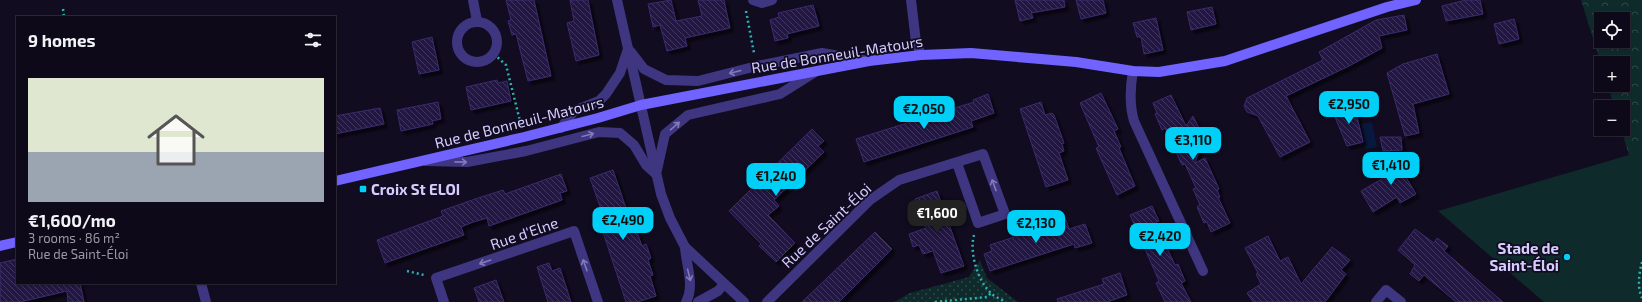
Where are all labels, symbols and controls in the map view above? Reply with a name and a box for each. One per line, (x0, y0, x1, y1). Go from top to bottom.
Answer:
map controls (1594, 12, 1630, 136)
button: locate (1594, 12, 1630, 48)
icon: filters (302, 29, 324, 51)
text: 9 homes (28, 30, 96, 50)
street label: Rue de Bonneuil-Matours (750, 32, 924, 76)
button: + (1594, 56, 1630, 92)
one-way arrow (728, 68, 741, 76)
pin: €2,950 (1316, 91, 1382, 125)
street label: Rue de Bonneuil-Matours (433, 92, 605, 152)
pin: €2,050 (891, 96, 957, 130)
text: €2,950 (1328, 96, 1370, 112)
button: − (1594, 100, 1630, 136)
text: €2,050 (903, 101, 945, 117)
icon: home (140, 104, 212, 176)
one-way arrow (669, 122, 679, 131)
pin: €3,110 (1160, 127, 1226, 161)
one-way arrow (581, 131, 594, 139)
text: €3,110 (1174, 132, 1212, 148)
pin: €1,410 (1358, 152, 1424, 186)
text: €1,410 (1371, 157, 1411, 173)
one-way arrow (454, 158, 467, 166)
pin: €1,240 (743, 163, 809, 197)
text: €1,240 (755, 168, 797, 184)
street label: Rue de Saint-Éloi (778, 179, 874, 271)
place label: Croix St ELOI (371, 180, 460, 198)
one-way arrow (990, 180, 998, 192)
marker: Croix St ELOI (358, 184, 368, 194)
pin: €1,600 (904, 200, 970, 234)
text: €1,600 (916, 205, 958, 221)
pin: €2,490 (590, 207, 656, 241)
text: €1,600/mo (28, 210, 116, 230)
pin: €2,130 (1003, 210, 1069, 244)
text: €2,490 (601, 212, 645, 228)
street label: Rue d'Elne (488, 213, 560, 253)
text: €2,130 (1016, 215, 1056, 231)
pin: €2,420 (1127, 223, 1193, 257)
text: €2,420 (1138, 228, 1182, 244)
text: 3 rooms · 86 m² (28, 230, 120, 246)
place label: Stade de Saint-Éloi (1490, 239, 1559, 274)
text: Rue de Saint-Éloi (28, 246, 128, 262)
marker: Stade de Saint-Éloi (1562, 252, 1572, 262)
one-way arrow (479, 258, 491, 266)
one-way arrow (581, 259, 589, 271)
one-way arrow (685, 268, 693, 281)

